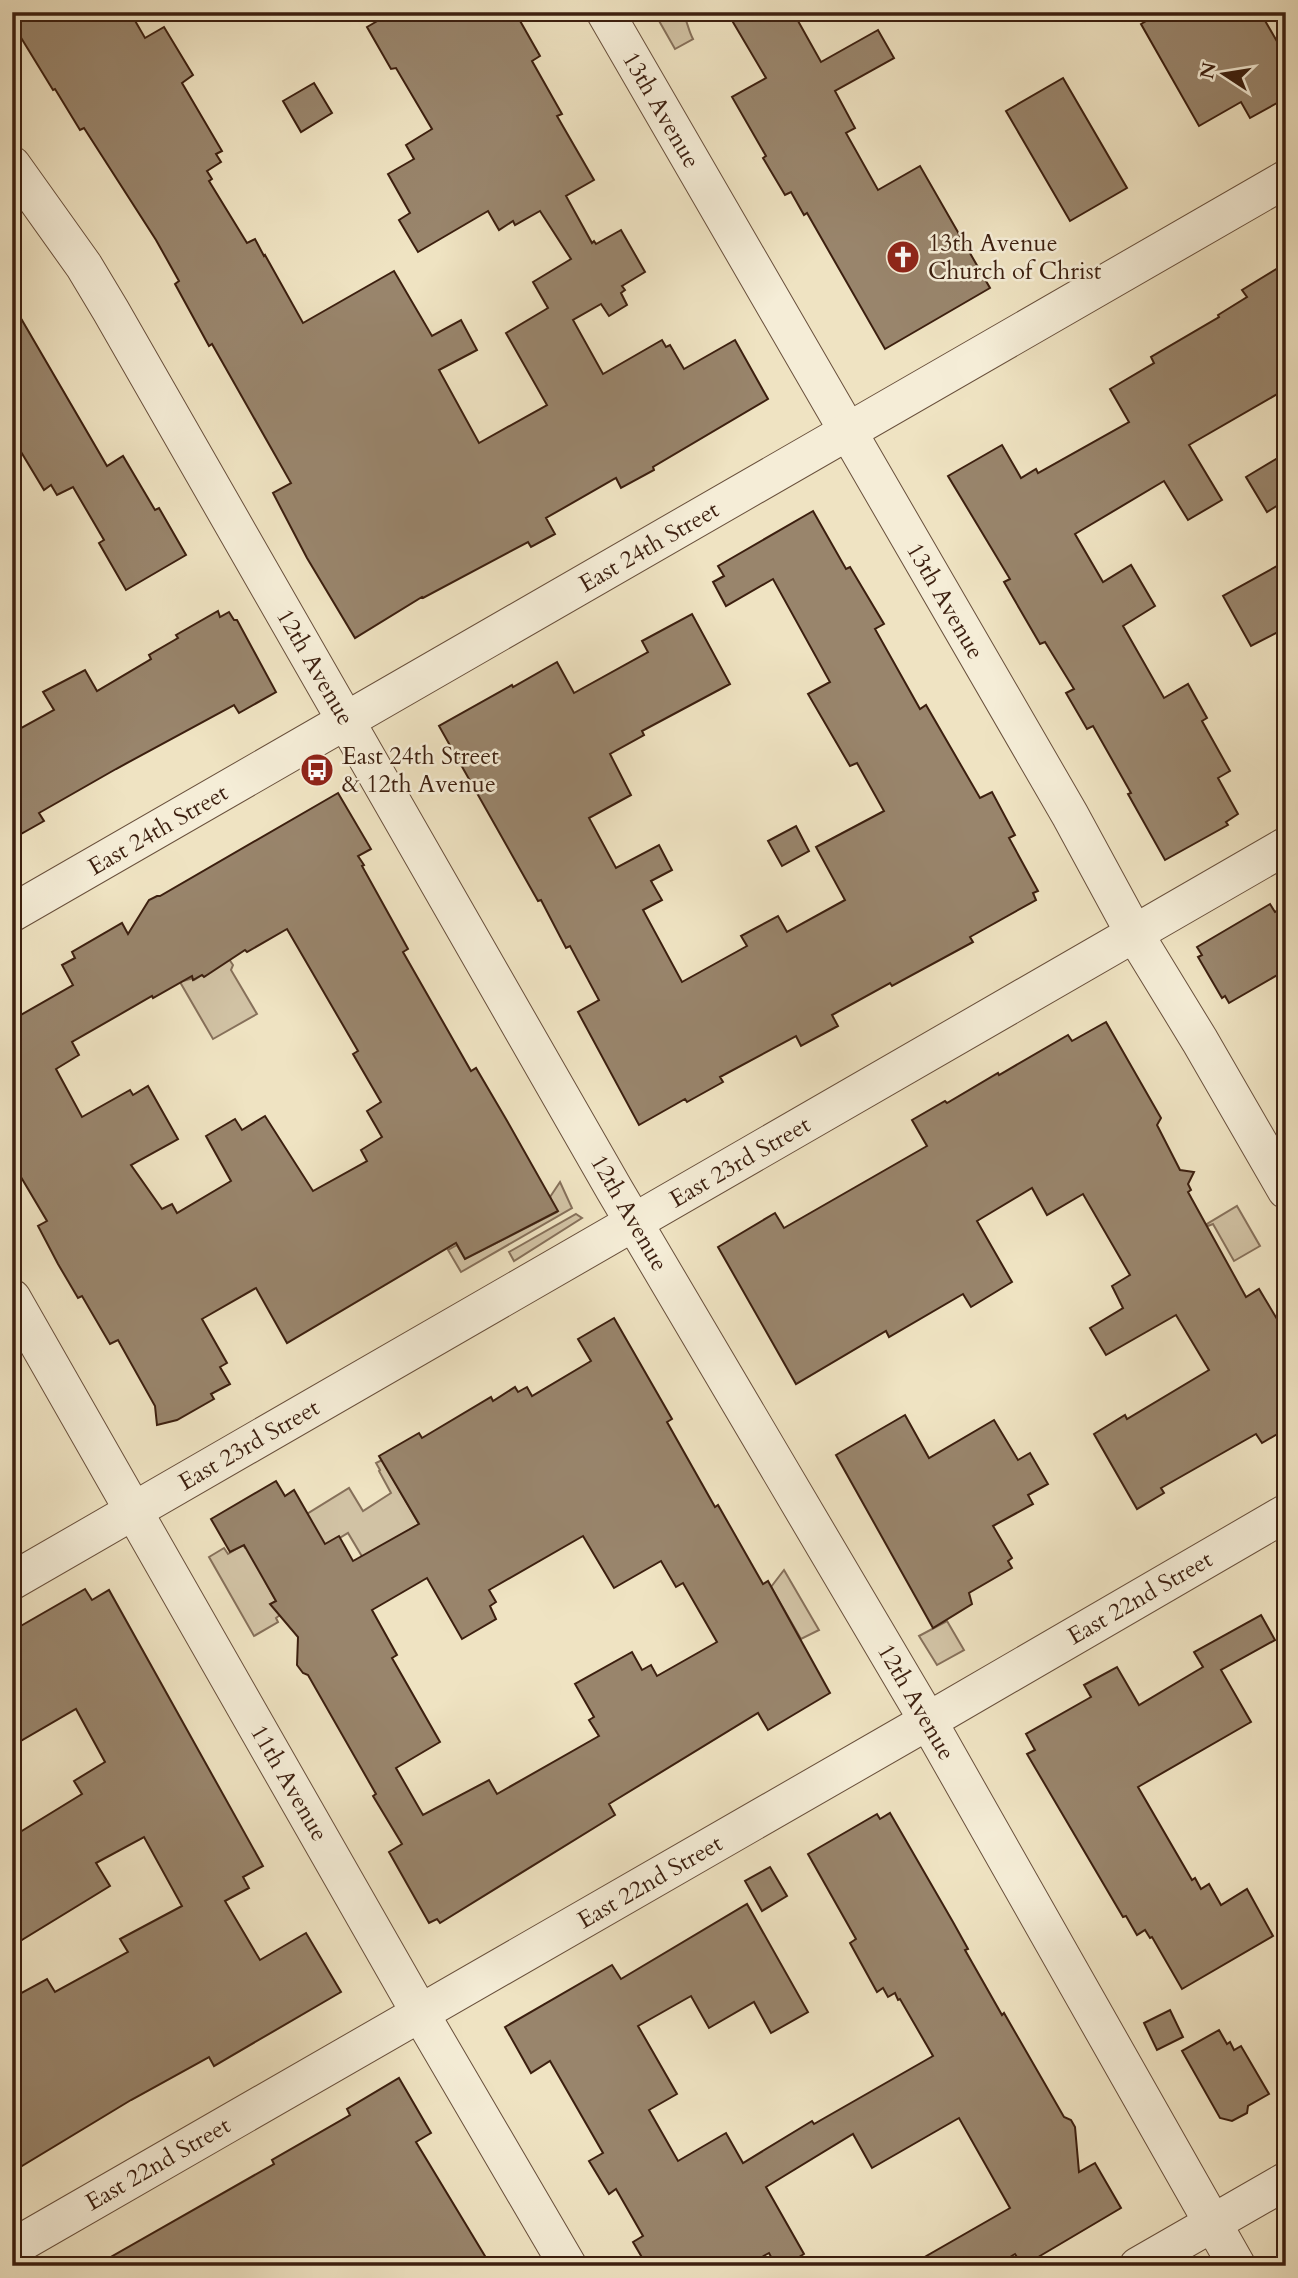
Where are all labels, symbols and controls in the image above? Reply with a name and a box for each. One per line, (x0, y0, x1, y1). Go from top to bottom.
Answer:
north arrow (1190, 38, 1260, 108)
street label: 13th Avenue (614, 46, 708, 174)
text: N (1194, 59, 1223, 81)
place label: 13th Avenue Church of Christ (928, 227, 1102, 288)
church icon: 13th Avenue Church of Christ (884, 238, 922, 276)
street label: East 24th Street (573, 493, 725, 600)
street label: 13th Avenue (898, 537, 992, 665)
street label: 12th Avenue (268, 603, 362, 731)
place label: East 24th Street & 12th Avenue (342, 740, 499, 801)
bus stop icon: East 24th Street & 12th Avenue (298, 751, 336, 789)
street label: East 24th Street (82, 776, 234, 883)
street label: East 23rd Street (664, 1108, 817, 1216)
street label: 12th Avenue (582, 1149, 676, 1277)
street label: East 23rd Street (173, 1391, 326, 1499)
street label: East 22nd Street (1061, 1543, 1219, 1653)
street label: 12th Avenue (869, 1638, 963, 1766)
street label: 11th Avenue (242, 1719, 336, 1847)
street label: East 22nd Street (571, 1827, 729, 1937)
street label: East 22nd Street (79, 2109, 237, 2219)

